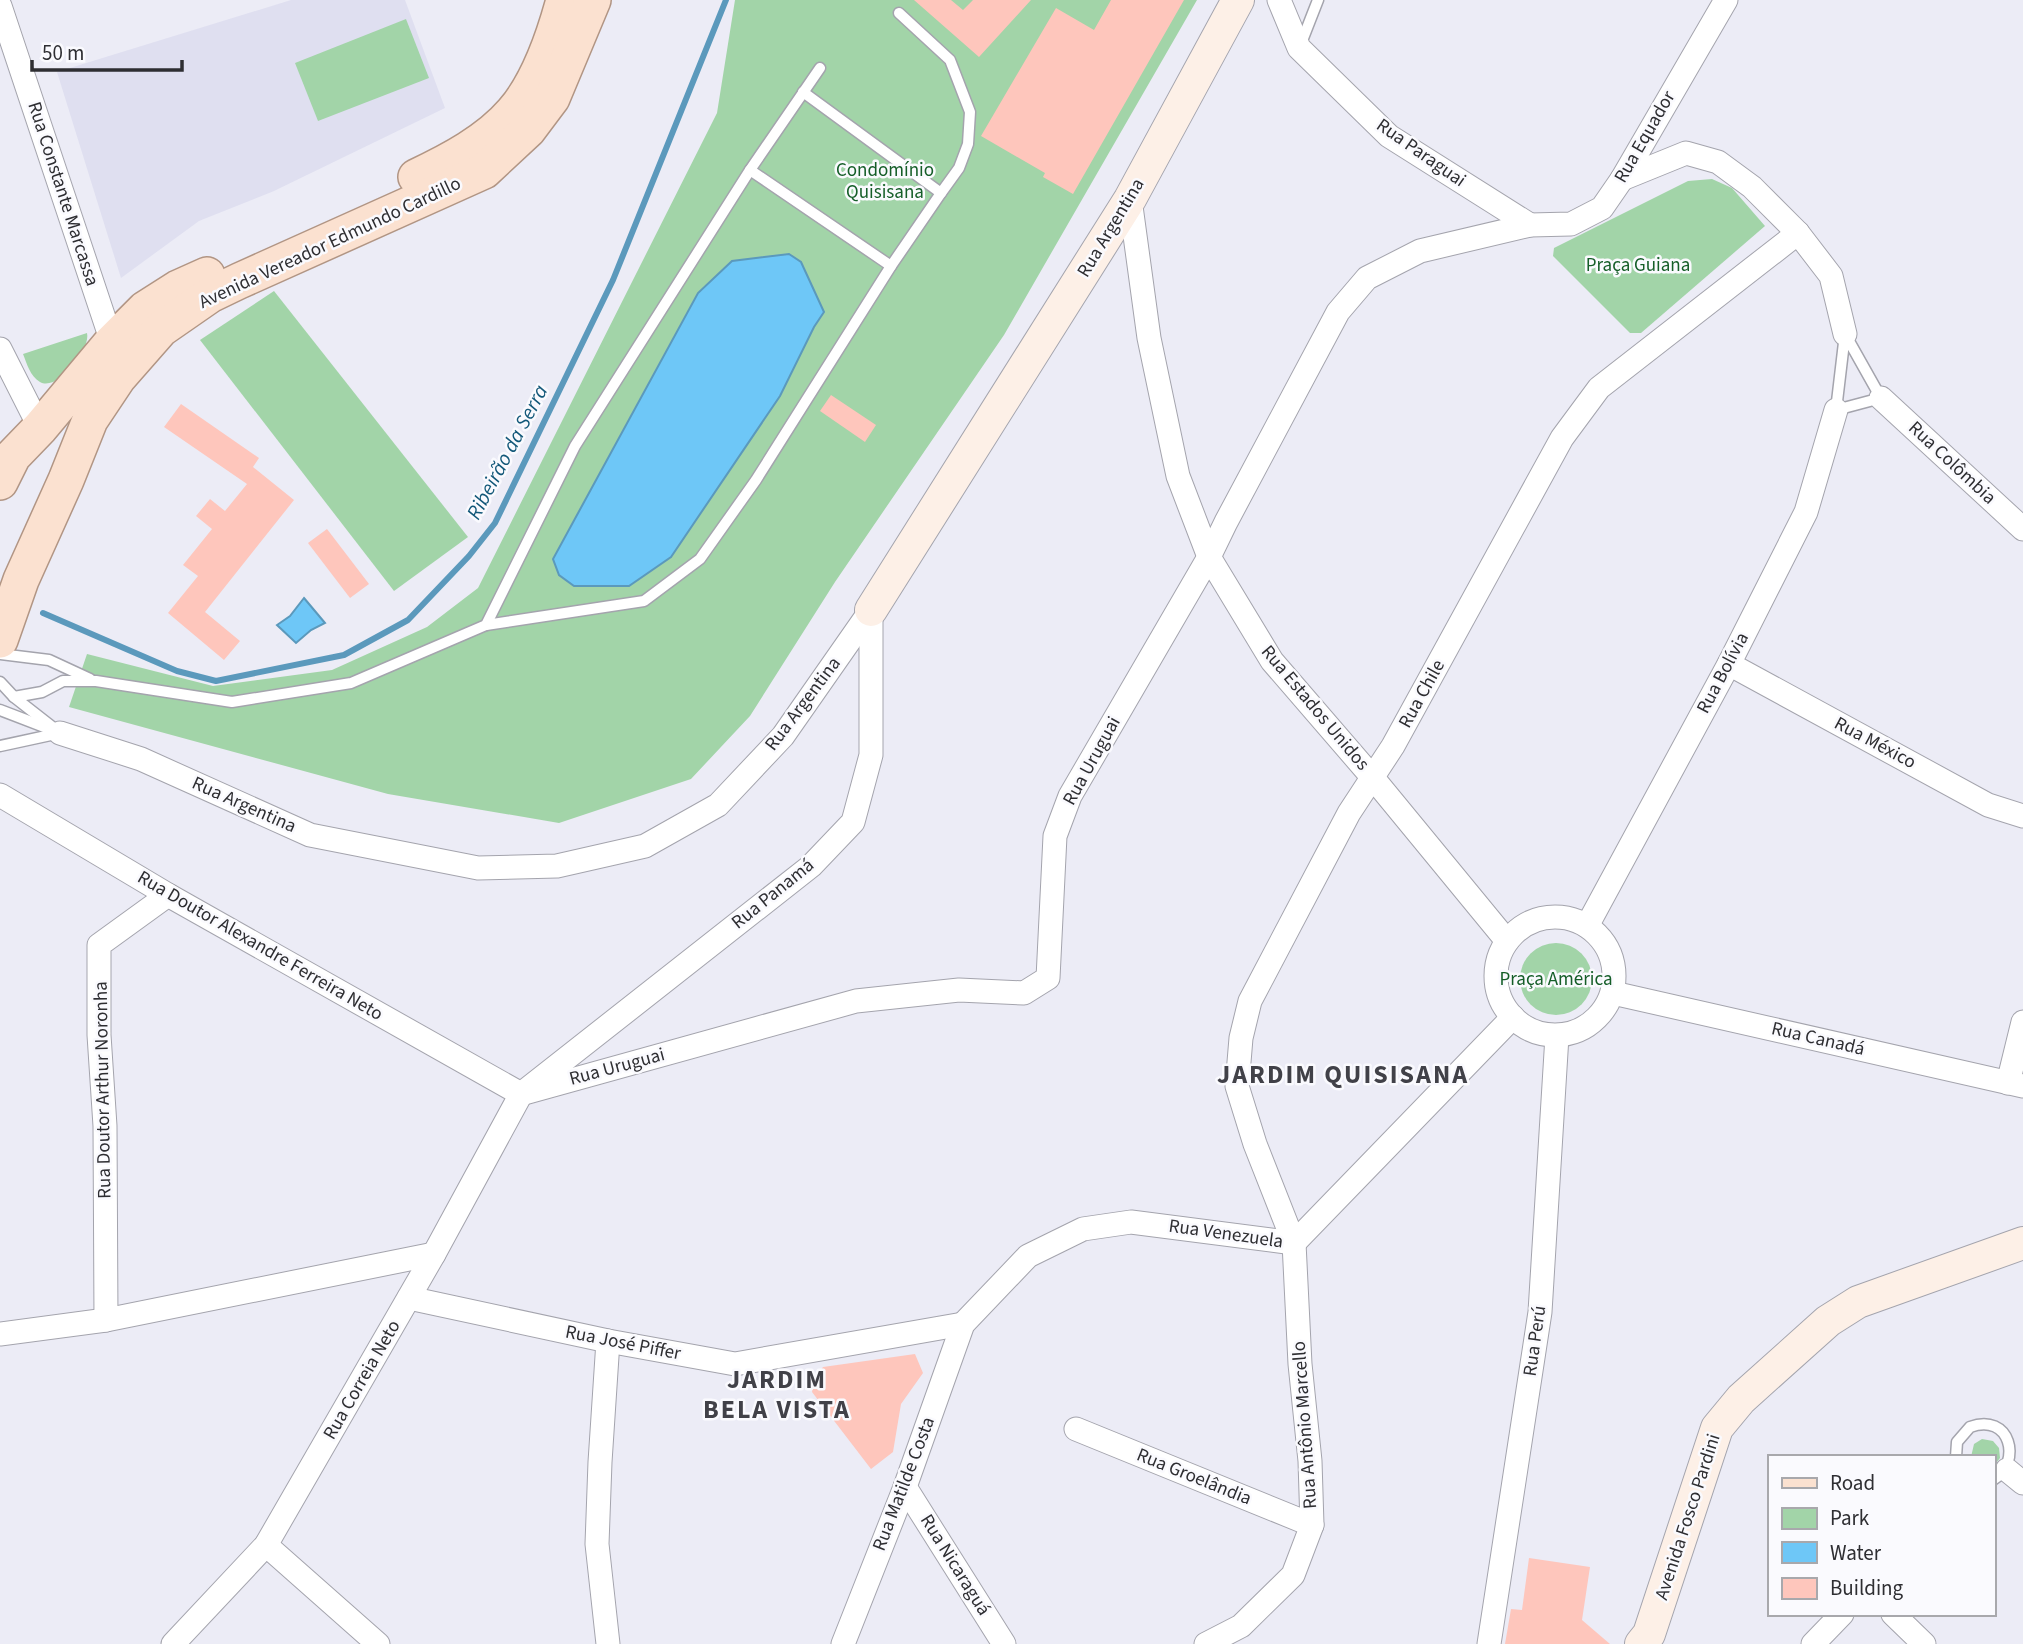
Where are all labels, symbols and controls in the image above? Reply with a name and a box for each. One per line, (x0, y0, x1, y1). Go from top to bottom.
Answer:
scale bar (32, 28, 182, 72)
text: 50 m (42, 38, 84, 68)
street label: Rua Equador (1608, 86, 1682, 188)
street label: Rua Constante Marcassa (20, 98, 106, 290)
street label: Rua Paraguai (1371, 112, 1471, 194)
park label: Condomínio Quisisana (836, 157, 934, 206)
street label: Avenida Vereador Edmundo Cardillo (195, 170, 465, 316)
street label: Rua Argentina (1071, 173, 1151, 283)
park label: Praça Guiana (1586, 252, 1690, 279)
water label: Ribeirão da Serra (459, 379, 555, 525)
street label: Rua Colômbia (1902, 415, 2002, 511)
street label: Rua Bolívia (1690, 628, 1756, 718)
street label: Rua Estados Unidos (1254, 639, 1376, 777)
street label: Rua Argentina (759, 651, 847, 757)
street label: Rua Chile (1392, 655, 1452, 733)
street label: Rua México (1829, 710, 1921, 776)
street label: Rua Uruguai (1056, 712, 1128, 810)
street label: Rua Argentina (188, 770, 300, 840)
street label: Rua Panamá (726, 852, 820, 936)
street label: Rua Doutor Alexandre Ferreira Neto (132, 864, 388, 1028)
park label: Praça América (1499, 966, 1613, 993)
street label: Rua Doutor Arthur Noronha (88, 981, 118, 1199)
street label: Rua Canadá (1769, 1015, 1867, 1063)
street label: Rua Uruguai (566, 1041, 668, 1093)
district label: JARDIM QUISISANA (1217, 1056, 1469, 1093)
street label: Rua Venezuela (1167, 1213, 1285, 1255)
street label: Rua Perú (1517, 1304, 1553, 1378)
street label: Rua Correia Neto (317, 1315, 407, 1445)
street label: Rua José Piffer (563, 1319, 684, 1368)
street label: Rua Antônio Marcello (1286, 1340, 1324, 1510)
district label: JARDIM BELA VISTA (703, 1361, 851, 1428)
street label: Rua Matilde Costa (866, 1413, 942, 1555)
street label: Avenida Fosco Pardini (1648, 1430, 1728, 1604)
street label: Rua Groelândia (1132, 1442, 1256, 1512)
legend (1768, 1455, 1995, 1616)
text: Road (1830, 1468, 1875, 1498)
text: Park (1830, 1503, 1870, 1533)
street label: Rua Nicaraguá (913, 1509, 997, 1621)
text: Water (1830, 1538, 1882, 1568)
text: Building (1830, 1573, 1904, 1603)

